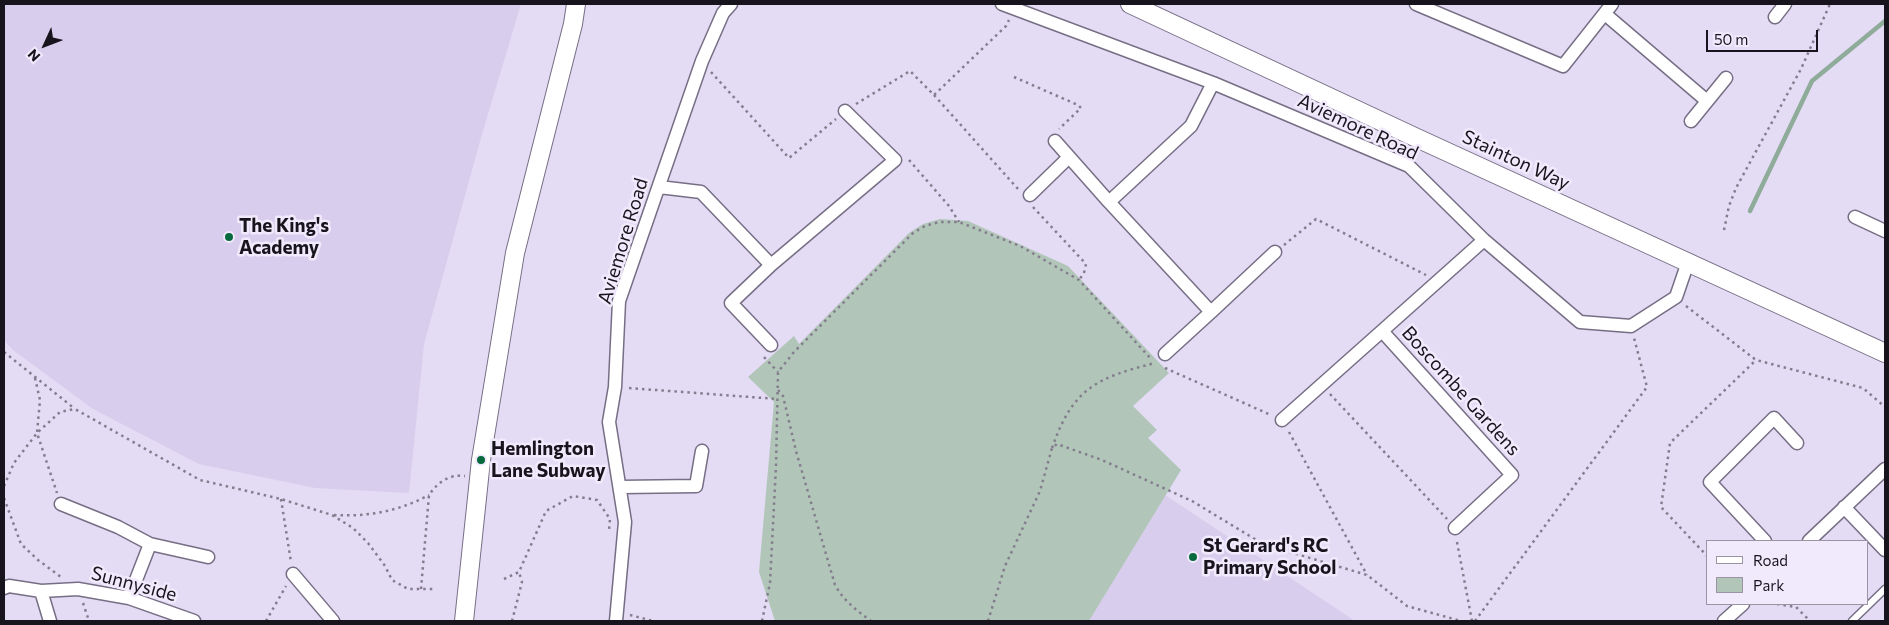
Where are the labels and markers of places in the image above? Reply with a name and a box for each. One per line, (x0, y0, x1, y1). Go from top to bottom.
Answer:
place label: The King's Academy (239, 215, 329, 259)
marker: The King's Academy (223, 231, 235, 243)
place label: Hemlington Lane Subway (491, 438, 606, 482)
marker: Hemlington Lane Subway (475, 454, 487, 466)
place label: St Gerard's RC Primary School (1203, 535, 1336, 579)
marker: St Gerard's RC Primary School (1187, 551, 1199, 563)

